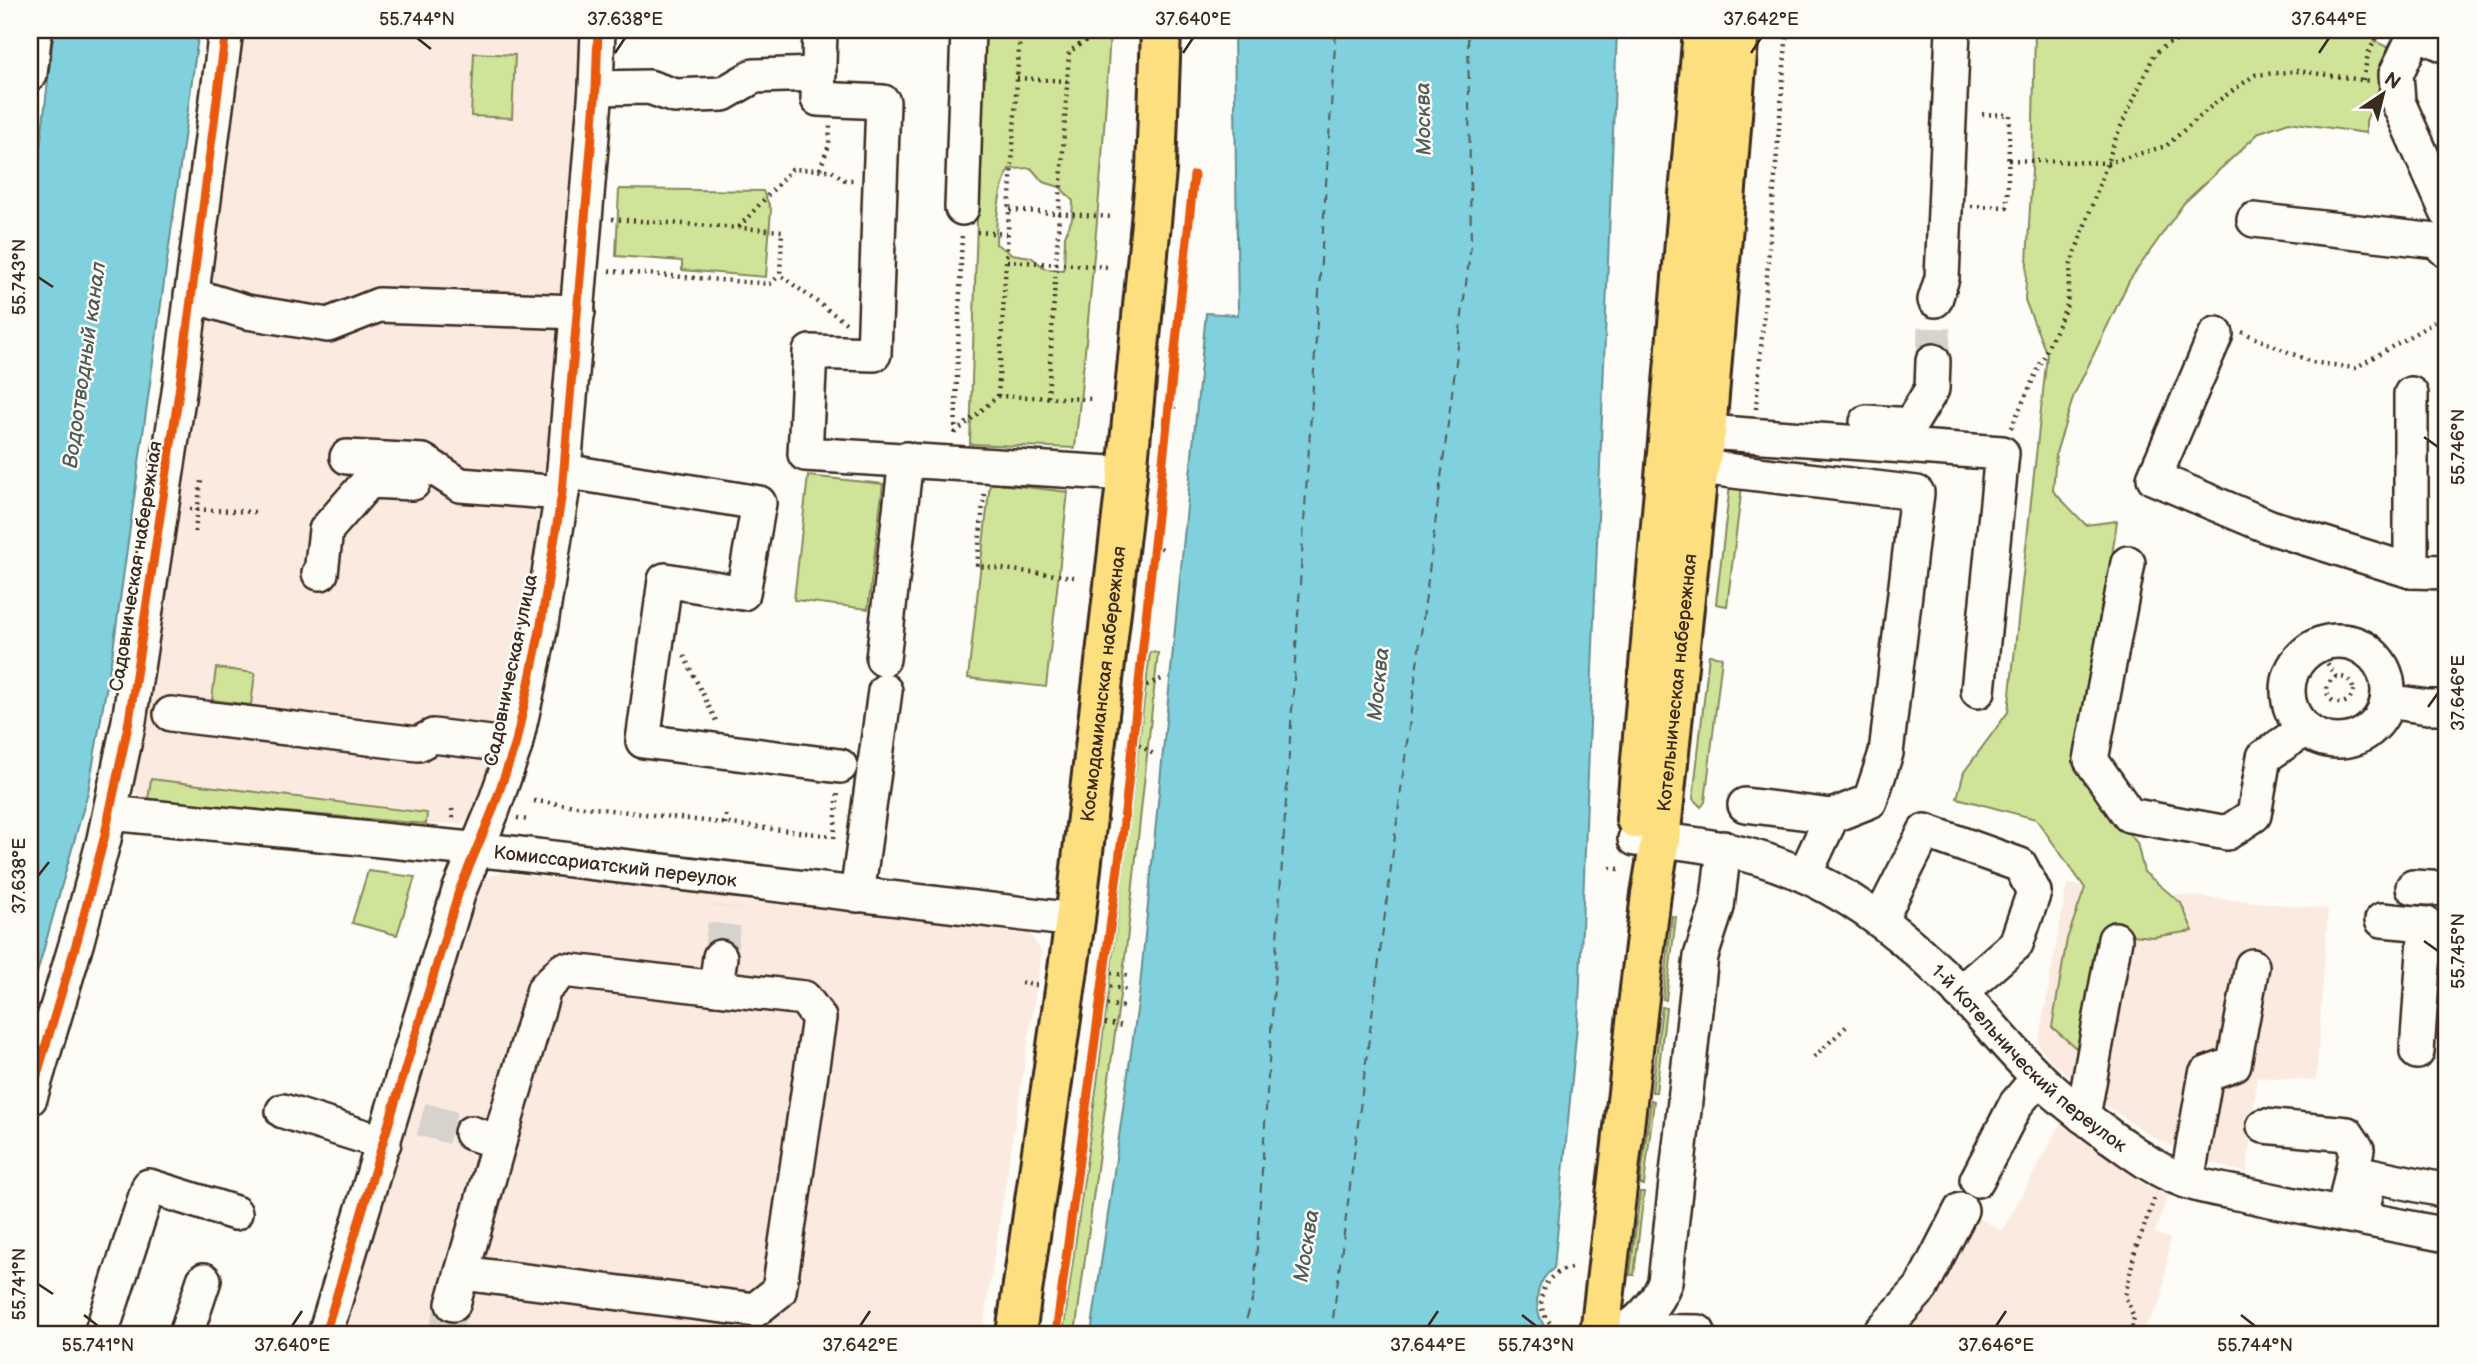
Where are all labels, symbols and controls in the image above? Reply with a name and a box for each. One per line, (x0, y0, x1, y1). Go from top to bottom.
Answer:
text: 55.744°N (379, 9, 455, 30)
text: 37.638°E (587, 9, 663, 30)
text: 37.640°E (1155, 9, 1231, 30)
text: 37.642°E (1723, 9, 1799, 30)
text: 37.644°E (2291, 9, 2367, 30)
north arrow (2348, 60, 2418, 130)
text: N (2379, 68, 2404, 95)
water label: Москва (1410, 82, 1437, 156)
text: 55.743°N (9, 239, 30, 315)
water label: Водоотводный канал (58, 260, 111, 470)
text: 55.746°N (2448, 409, 2469, 485)
street label: Садовническая набережная (105, 439, 168, 693)
street label: Космодамианская набережная (1077, 545, 1132, 823)
street label: Котельническая набережная (1653, 552, 1702, 813)
street label: Садовническая улица (480, 572, 543, 768)
water label: Москва (1362, 646, 1395, 722)
text: 37.646°E (2448, 655, 2469, 731)
text: 37.638°E (9, 838, 30, 914)
street label: Комиссариатский переулок (492, 841, 738, 893)
text: 55.745°N (2448, 913, 2469, 989)
street label: 1-й Котельнический переулок (1926, 960, 2131, 1157)
water label: Москва (1288, 1208, 1325, 1284)
text: 55.741°N (9, 1248, 30, 1320)
text: 55.741°N (62, 1335, 134, 1356)
text: 37.640°E (254, 1335, 330, 1356)
text: 37.642°E (822, 1335, 898, 1356)
text: 37.644°E (1390, 1335, 1466, 1356)
text: 55.743°N (1498, 1335, 1574, 1356)
text: 37.646°E (1958, 1335, 2034, 1356)
text: 55.744°N (2217, 1335, 2293, 1356)

